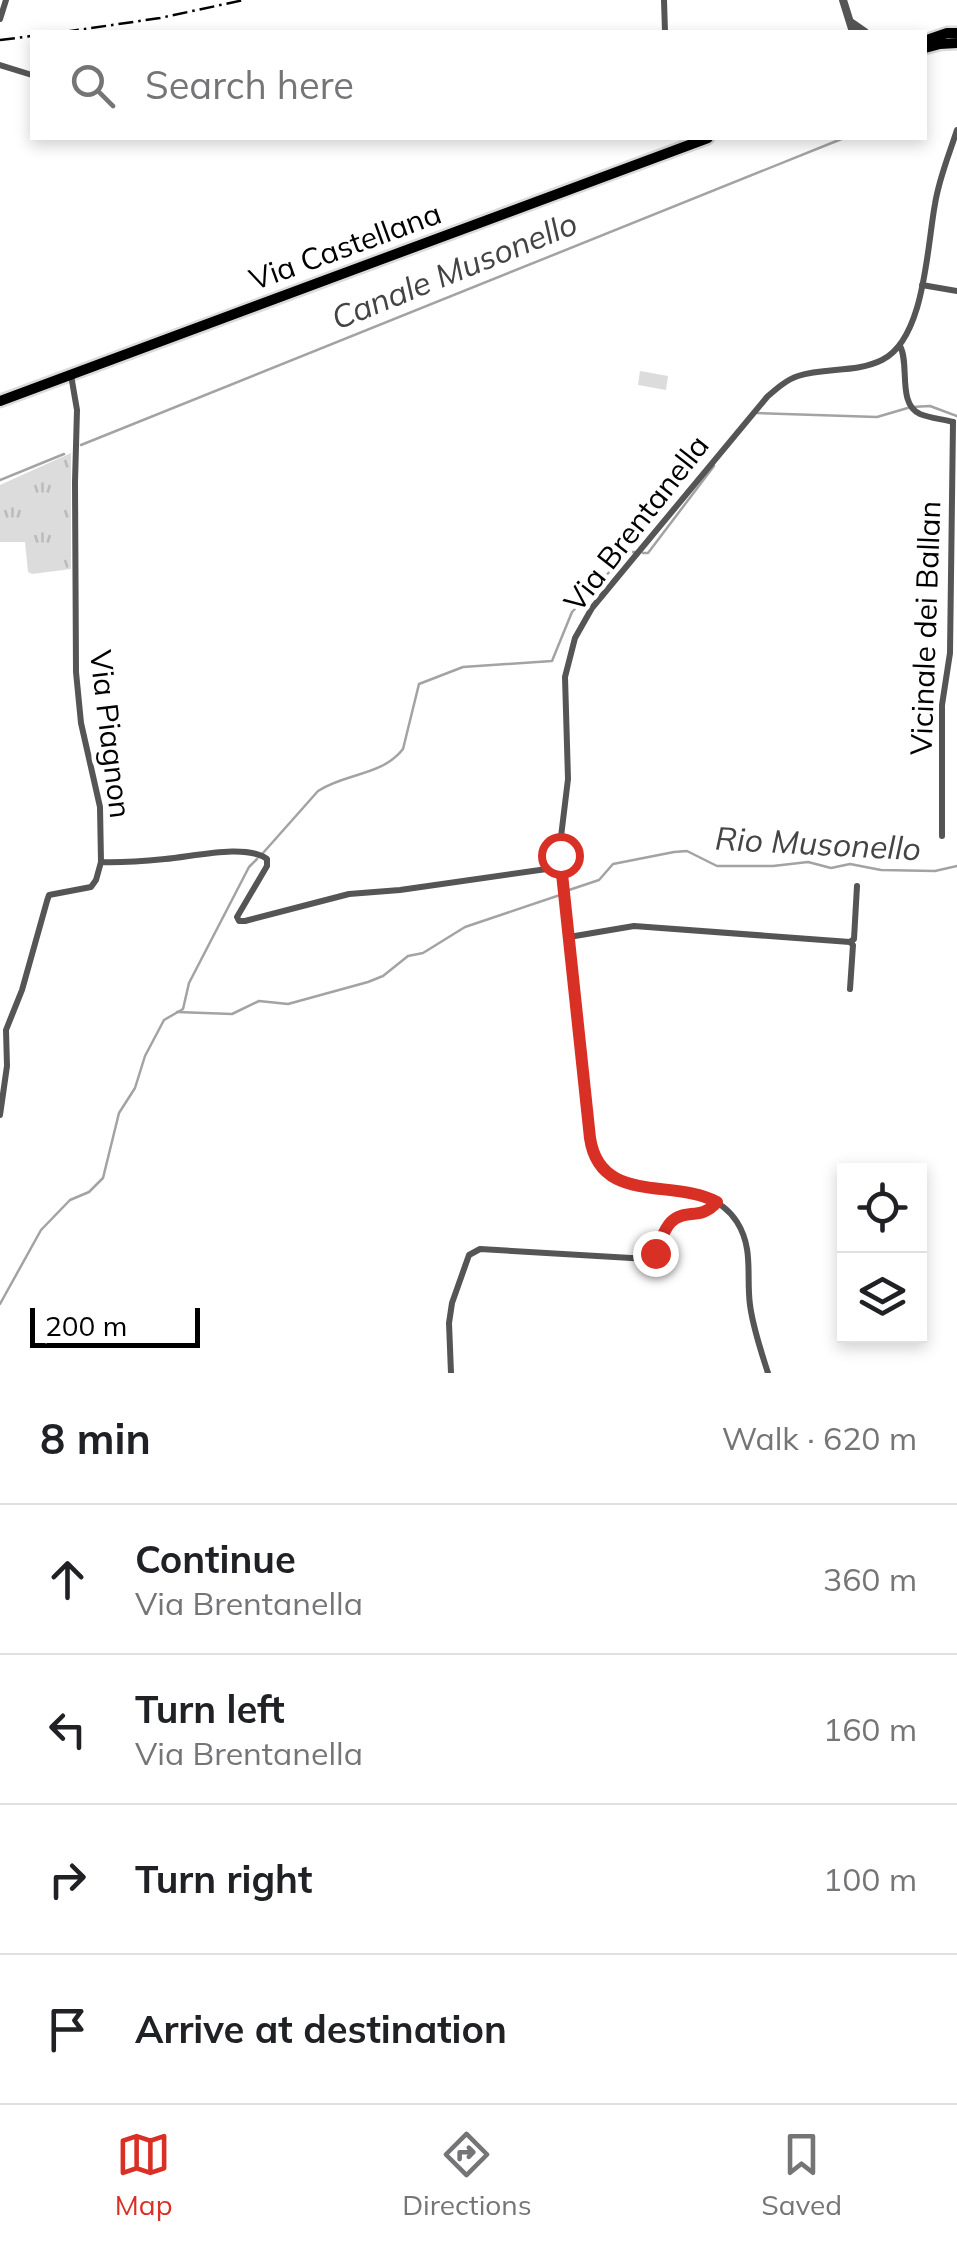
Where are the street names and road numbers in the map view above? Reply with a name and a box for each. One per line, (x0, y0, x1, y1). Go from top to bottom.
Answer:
street label: Via Castellana (244, 194, 446, 298)
street label: Via Brentanella (555, 427, 717, 619)
street label: Vicinale dei Ballan (902, 500, 948, 756)
street label: Via Piagnon (82, 648, 140, 820)

